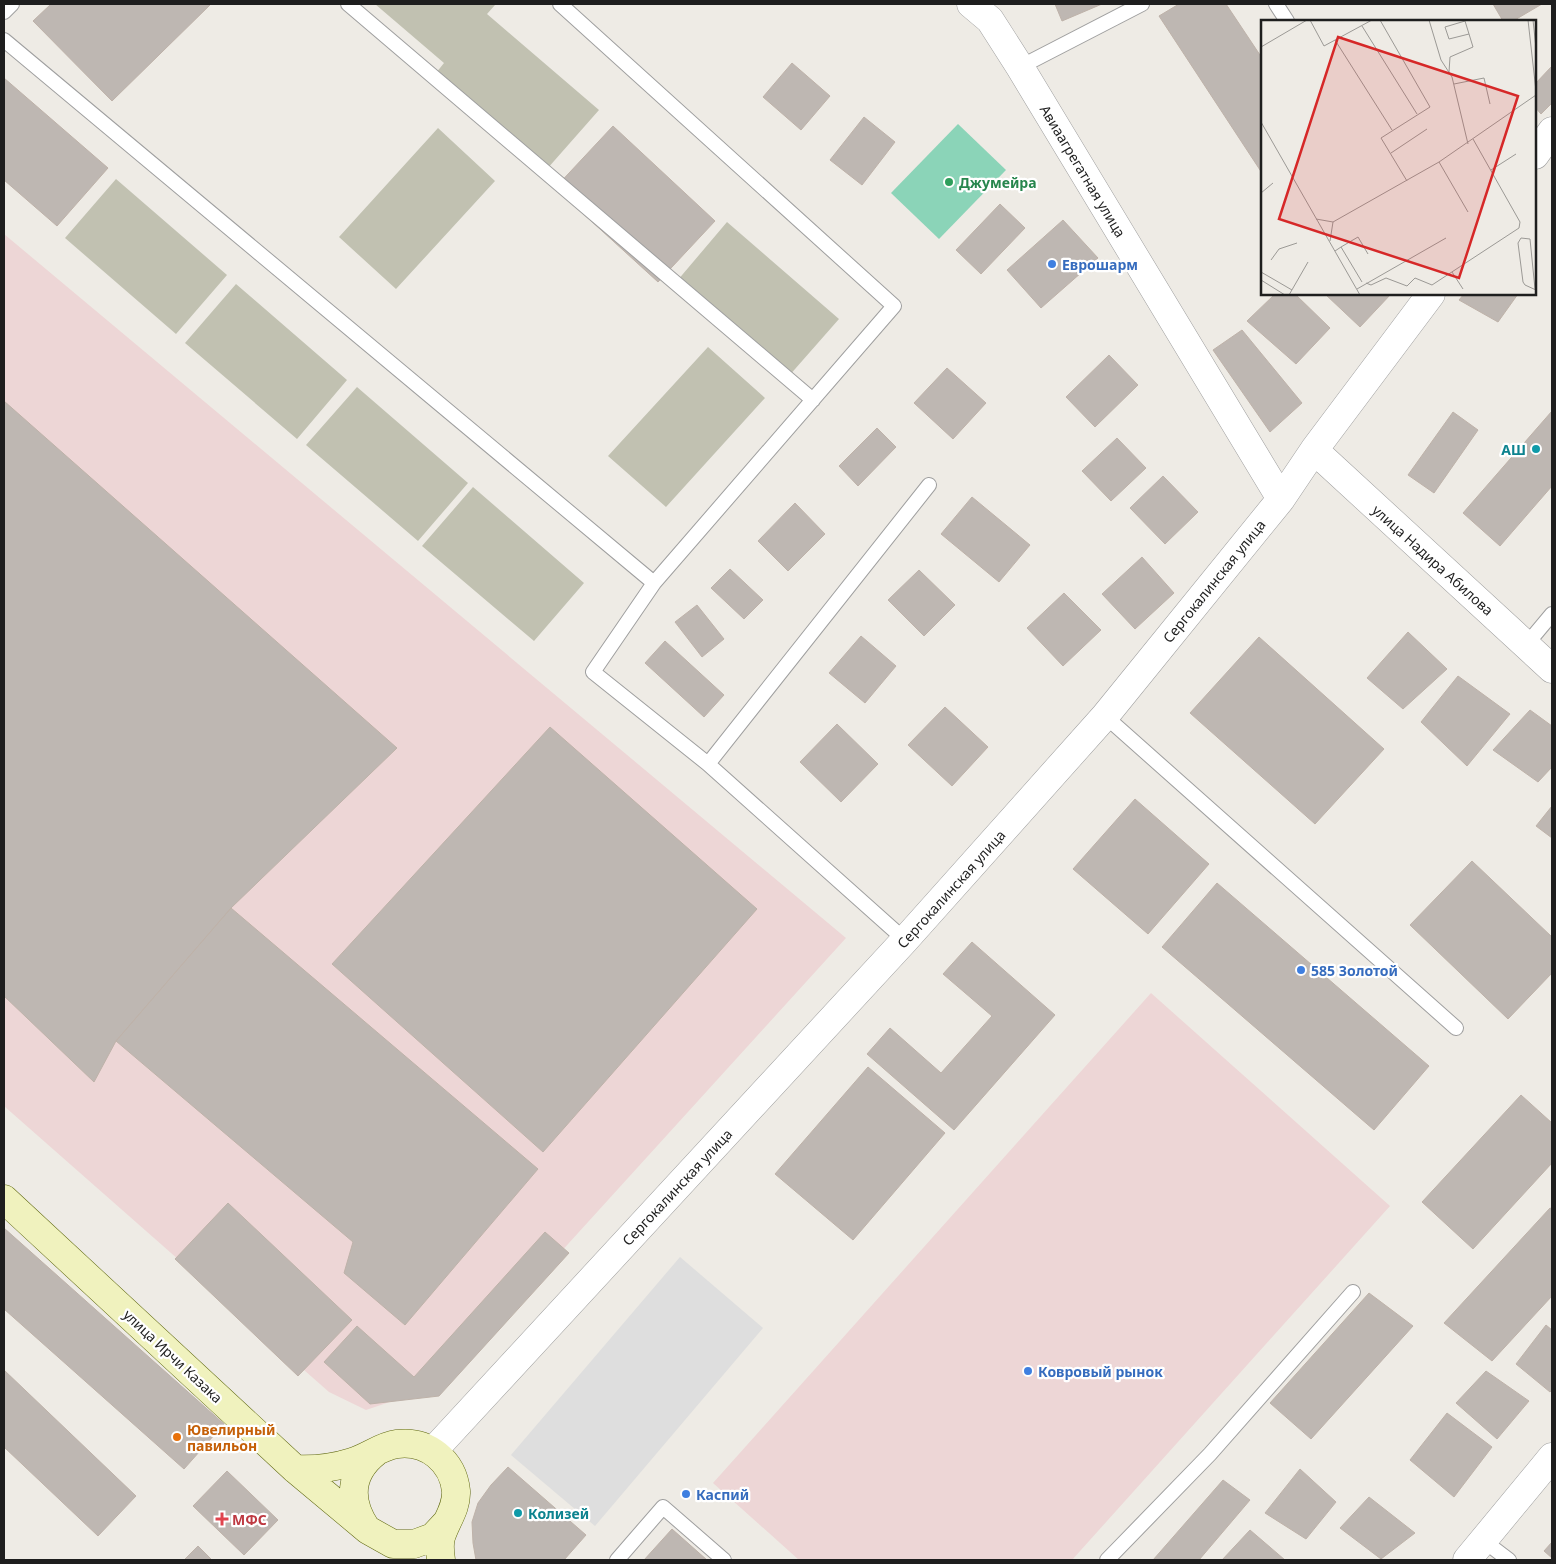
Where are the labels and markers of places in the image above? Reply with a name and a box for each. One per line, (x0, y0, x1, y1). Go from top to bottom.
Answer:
place label: Джумейра (959, 173, 1037, 192)
marker: Джумейра (943, 176, 955, 188)
place label: Еврошарм (1062, 255, 1138, 274)
marker: Еврошарм (1046, 258, 1058, 270)
place label: АШ (1501, 440, 1526, 459)
marker: АШ (1530, 443, 1542, 455)
place label: 585 Золотой (1311, 961, 1398, 980)
marker: 585 Золотой (1295, 964, 1307, 976)
place label: Ковровый рынок (1038, 1362, 1163, 1381)
marker: Ковровый рынок (1022, 1365, 1034, 1377)
place label: Ювелирный павильон (187, 1420, 275, 1455)
marker: Ювелирный павильон (171, 1431, 183, 1443)
place label: Каспий (696, 1485, 749, 1504)
marker: Каспий (680, 1488, 692, 1500)
place label: Колизей (528, 1504, 589, 1523)
marker: Колизей (512, 1507, 524, 1519)
place label: МФС (232, 1510, 267, 1529)
marker: МФС (216, 1513, 228, 1525)

